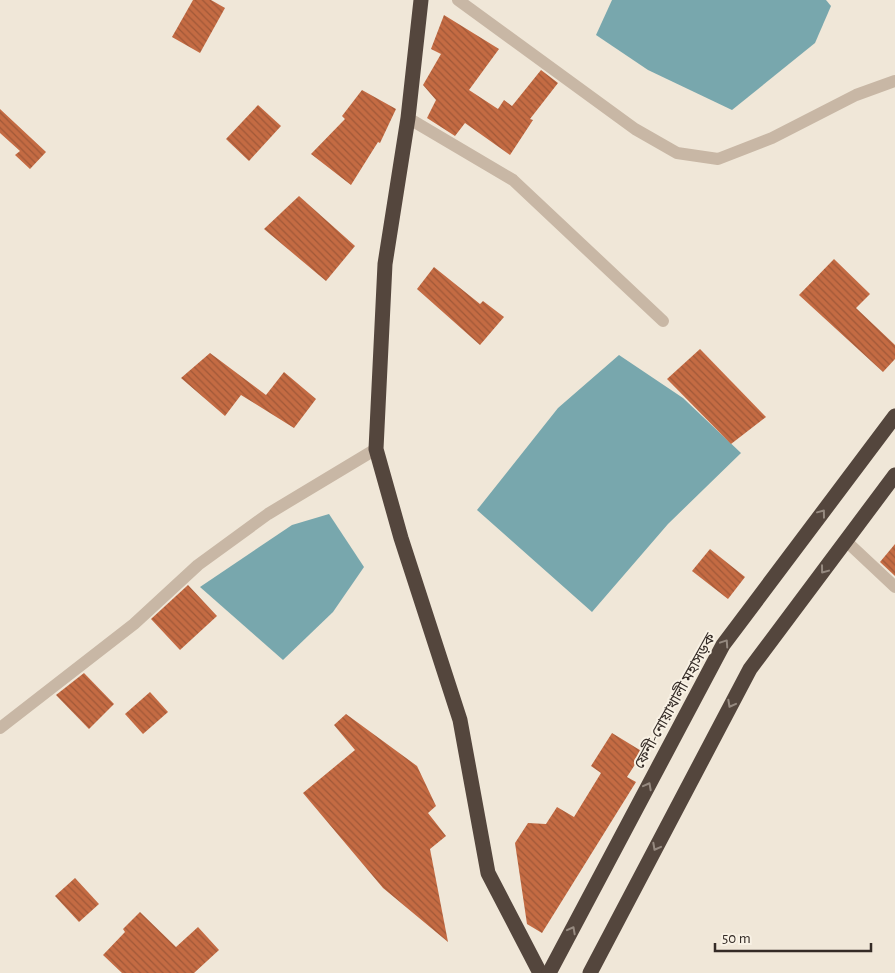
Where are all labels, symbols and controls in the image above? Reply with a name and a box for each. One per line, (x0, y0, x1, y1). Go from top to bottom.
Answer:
one-way arrow (817, 510, 825, 519)
one-way arrow (821, 564, 829, 573)
street label: ফেনী-নোয়াখালী মহাসড়ক (631, 630, 719, 771)
one-way arrow (719, 639, 728, 649)
one-way arrow (727, 698, 737, 707)
one-way arrow (642, 783, 652, 792)
one-way arrow (652, 842, 662, 851)
scale bar (715, 920, 871, 952)
one-way arrow (566, 926, 576, 935)
text: 50 m (722, 931, 751, 946)

